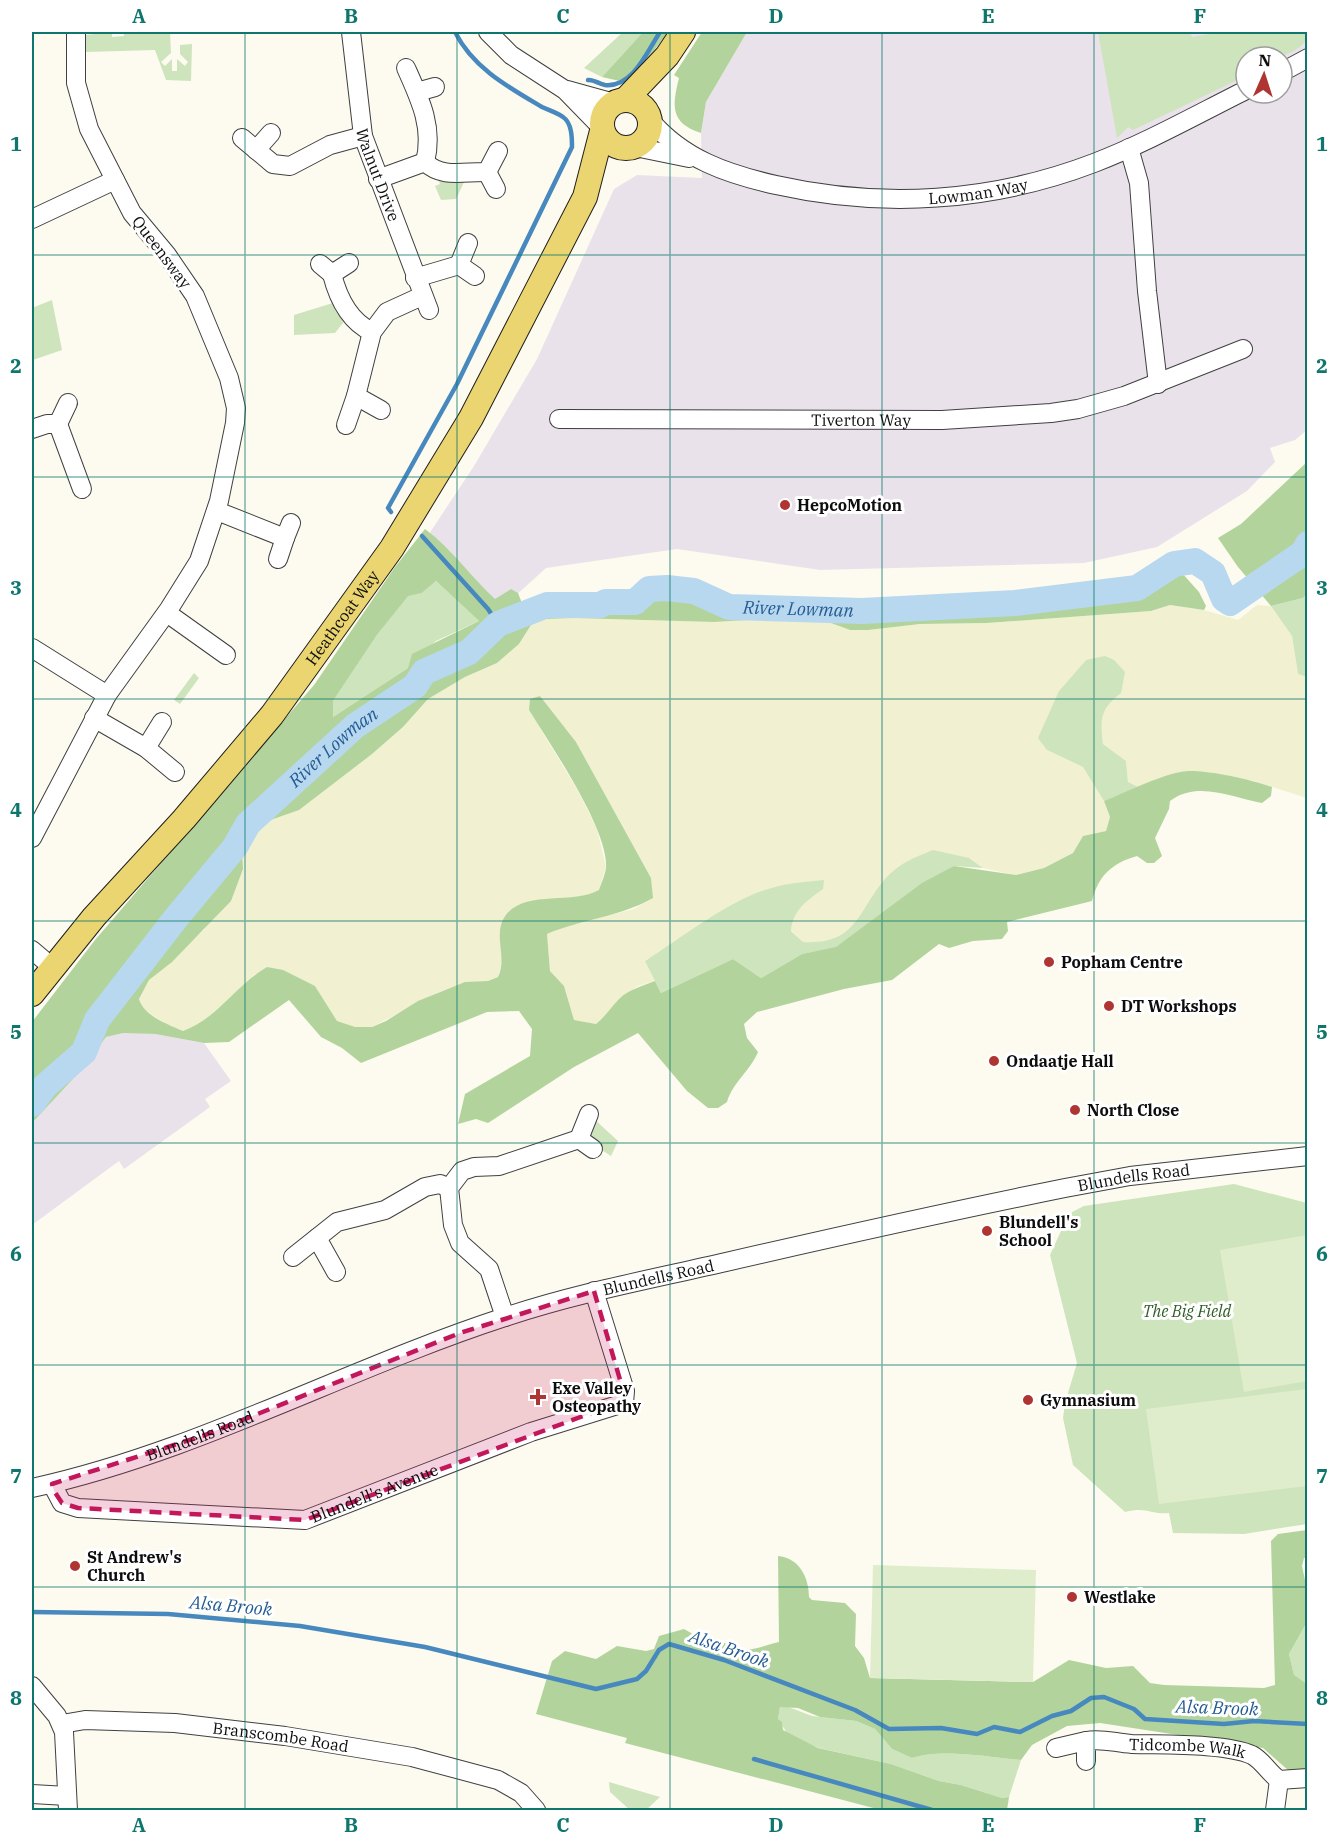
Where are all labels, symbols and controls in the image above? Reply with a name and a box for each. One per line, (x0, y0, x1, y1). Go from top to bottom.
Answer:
text: A (132, 2, 146, 29)
text: B (344, 2, 358, 29)
text: C (556, 2, 570, 29)
text: D (768, 2, 784, 29)
text: E (981, 2, 995, 29)
text: F (1194, 2, 1206, 29)
north arrow (1234, 45, 1294, 105)
text: N (1258, 50, 1272, 70)
street label: Walnut Drive (352, 127, 404, 224)
text: 1 (10, 130, 22, 157)
text: 1 (1316, 130, 1328, 157)
street label: Lowman Way (928, 174, 1030, 208)
street label: Queensway (128, 212, 196, 293)
text: 2 (10, 352, 22, 379)
text: 2 (1316, 352, 1328, 379)
street label: Tiverton Way (811, 410, 911, 430)
place label: HepcoMotion (797, 495, 902, 515)
marker: HepcoMotion (778, 498, 792, 512)
street label: Heathcoat Way (301, 566, 383, 669)
text: 3 (10, 574, 22, 601)
text: 3 (1316, 574, 1328, 601)
water label: River Lowman (742, 595, 855, 622)
water label: River Lowman (283, 702, 383, 793)
text: 4 (10, 796, 22, 823)
text: 4 (1316, 796, 1328, 823)
place label: Popham Centre (1061, 952, 1183, 972)
marker: Popham Centre (1042, 955, 1056, 969)
place label: DT Workshops (1121, 996, 1237, 1016)
marker: DT Workshops (1102, 999, 1116, 1013)
text: 5 (10, 1018, 22, 1045)
text: 5 (1316, 1018, 1328, 1045)
place label: Ondaatje Hall (1006, 1051, 1114, 1071)
marker: Ondaatje Hall (987, 1054, 1001, 1068)
place label: North Close (1087, 1100, 1179, 1120)
marker: North Close (1068, 1103, 1082, 1117)
street label: Blundells Road (1076, 1159, 1191, 1195)
place label: Blundell's School (999, 1212, 1078, 1250)
marker: Blundell's School (980, 1224, 994, 1238)
text: 6 (10, 1240, 22, 1267)
text: 6 (1316, 1240, 1328, 1267)
street label: Blundells Road (601, 1255, 716, 1299)
park label: The Big Field (1143, 1301, 1232, 1321)
place label: Exe Valley Osteopathy (552, 1378, 642, 1416)
marker: Exe Valley Osteopathy (529, 1388, 547, 1406)
place label: Gymnasium (1040, 1390, 1137, 1410)
marker: Gymnasium (1021, 1393, 1035, 1407)
street label: Blundells Road (144, 1406, 257, 1465)
street label: Blundell's Avenue (308, 1459, 441, 1527)
text: 7 (10, 1462, 22, 1489)
text: 7 (1316, 1462, 1328, 1489)
place label: St Andrew's Church (87, 1547, 182, 1585)
marker: St Andrew's Church (68, 1559, 82, 1573)
place label: Westlake (1084, 1587, 1156, 1607)
water label: Alsa Brook (188, 1590, 274, 1621)
marker: Westlake (1065, 1590, 1079, 1604)
water label: Alsa Brook (685, 1624, 772, 1673)
text: 8 (10, 1684, 22, 1711)
text: 8 (1316, 1684, 1328, 1711)
water label: Alsa Brook (1174, 1695, 1259, 1720)
street label: Branscombe Road (212, 1718, 350, 1756)
street label: Tidcombe Walk (1129, 1734, 1249, 1762)
text: A (132, 1811, 146, 1838)
text: B (344, 1811, 358, 1838)
text: C (556, 1811, 570, 1838)
text: D (768, 1811, 784, 1838)
text: E (981, 1811, 995, 1838)
text: F (1194, 1811, 1206, 1838)

